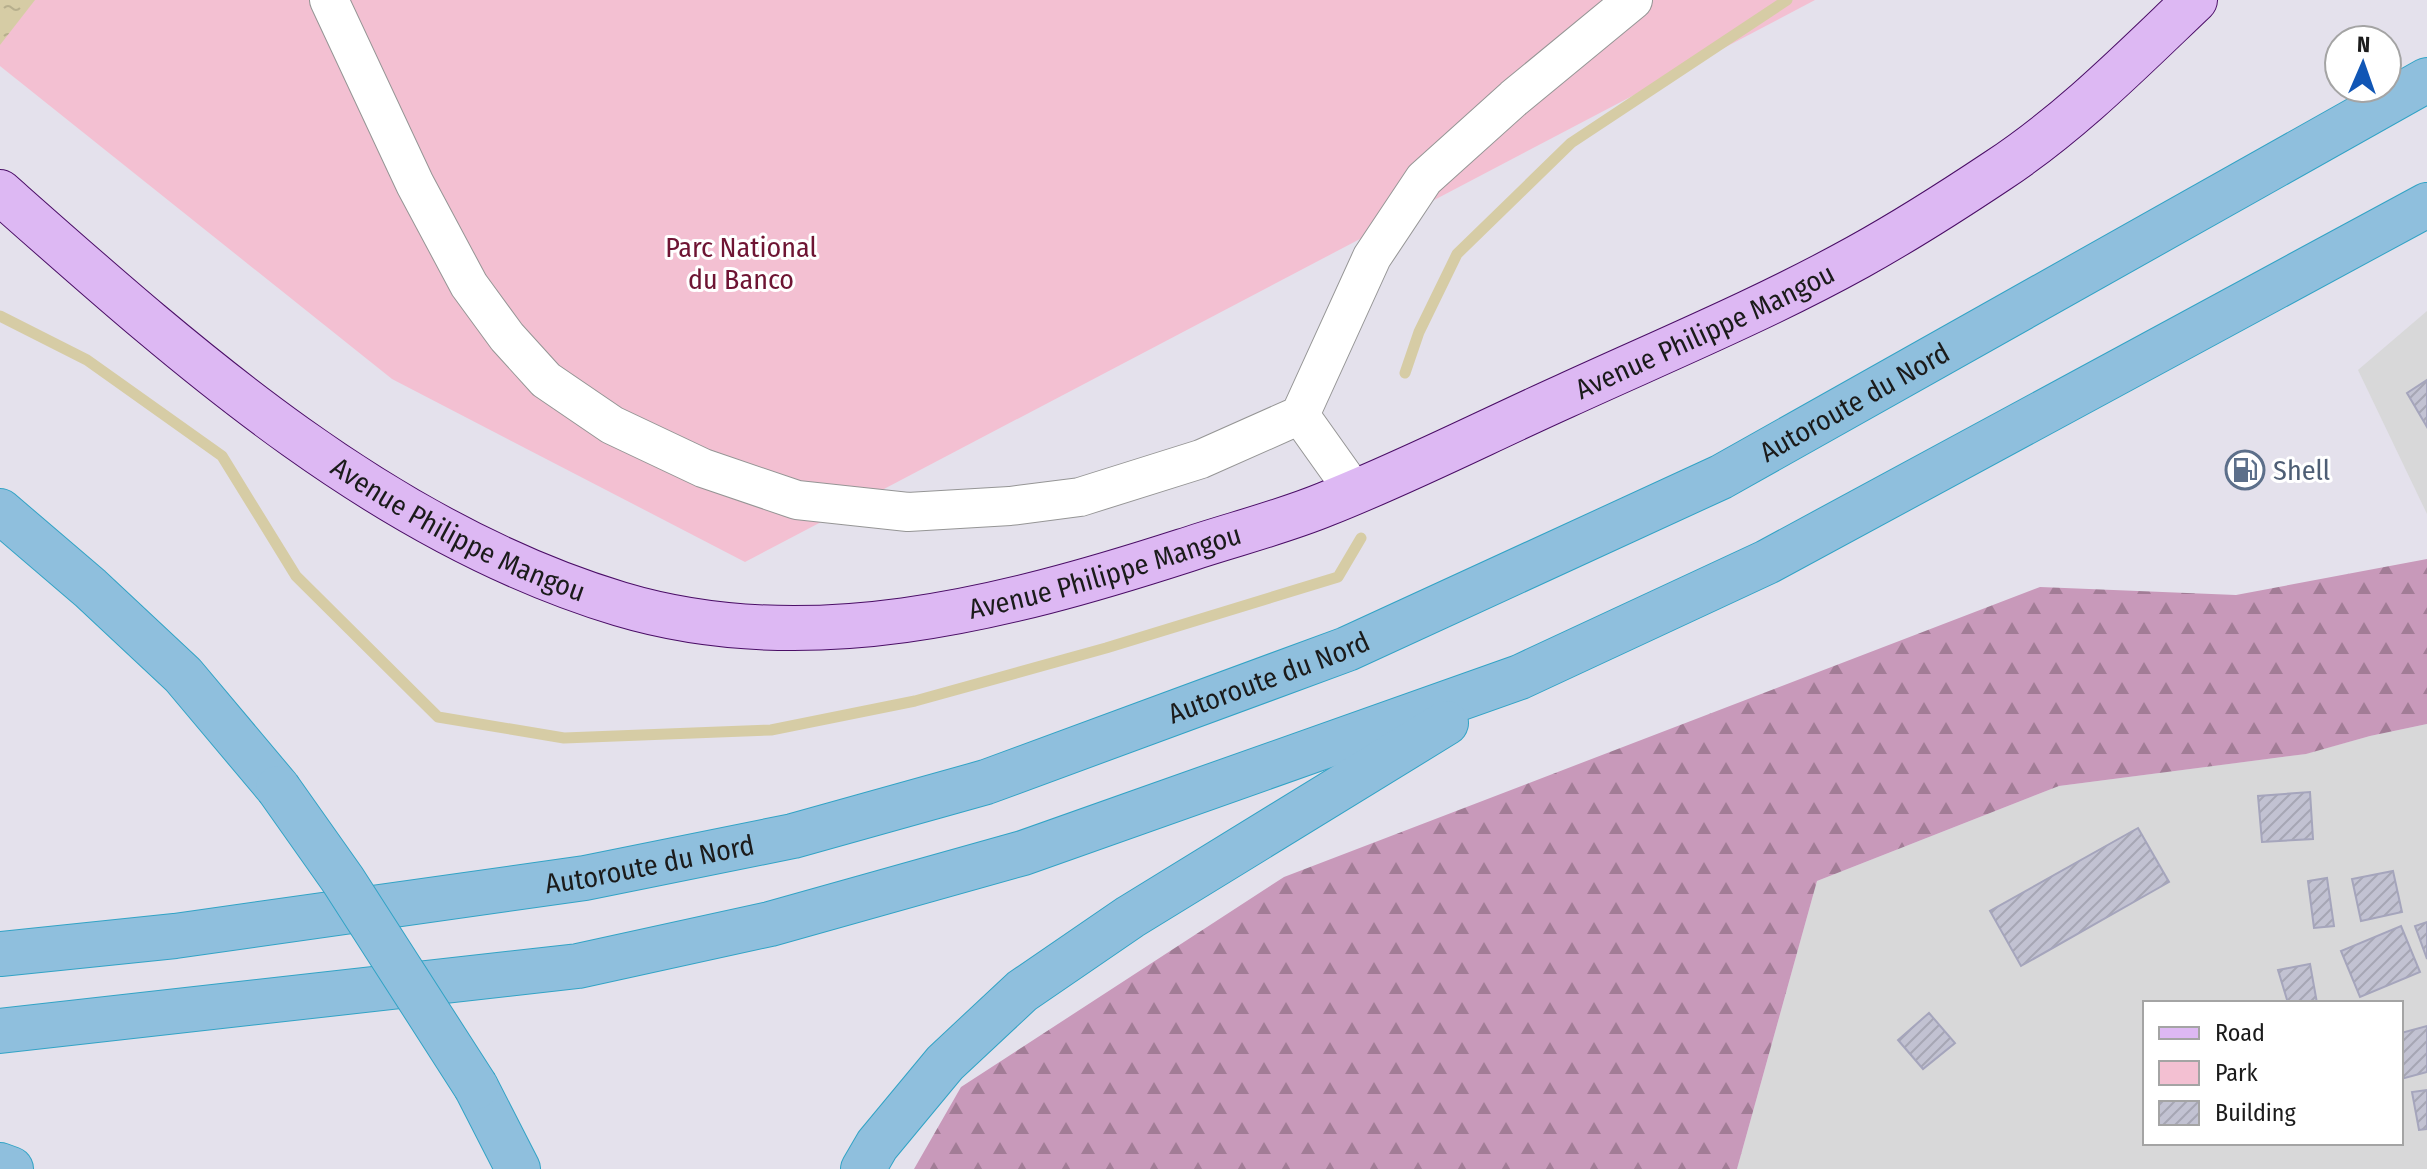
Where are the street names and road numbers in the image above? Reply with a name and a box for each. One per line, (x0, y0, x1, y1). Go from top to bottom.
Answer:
street label: Avenue Philippe Mangou (1570, 256, 1840, 406)
street label: Autoroute du Nord (1754, 336, 1955, 468)
street label: Avenue Philippe Mangou (325, 450, 590, 608)
street label: Avenue Philippe Mangou (966, 517, 1245, 625)
street label: Autoroute du Nord (1163, 624, 1375, 730)
street label: Autoroute du Nord (543, 828, 757, 900)

